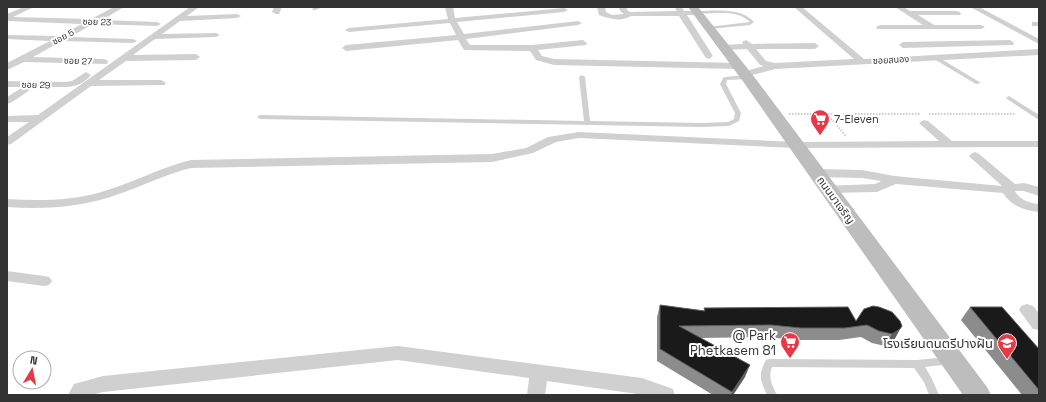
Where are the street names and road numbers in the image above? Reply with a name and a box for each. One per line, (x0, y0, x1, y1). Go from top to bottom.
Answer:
street label: ซอย 23 (82, 16, 112, 28)
street label: ซอย 5 (50, 26, 76, 48)
street label: ซอยสนอง (873, 53, 910, 67)
street label: ซอย 27 (64, 55, 92, 67)
street label: ซอย 29 (22, 79, 50, 91)
street label: ถนนมาเจริญ (814, 173, 858, 227)

